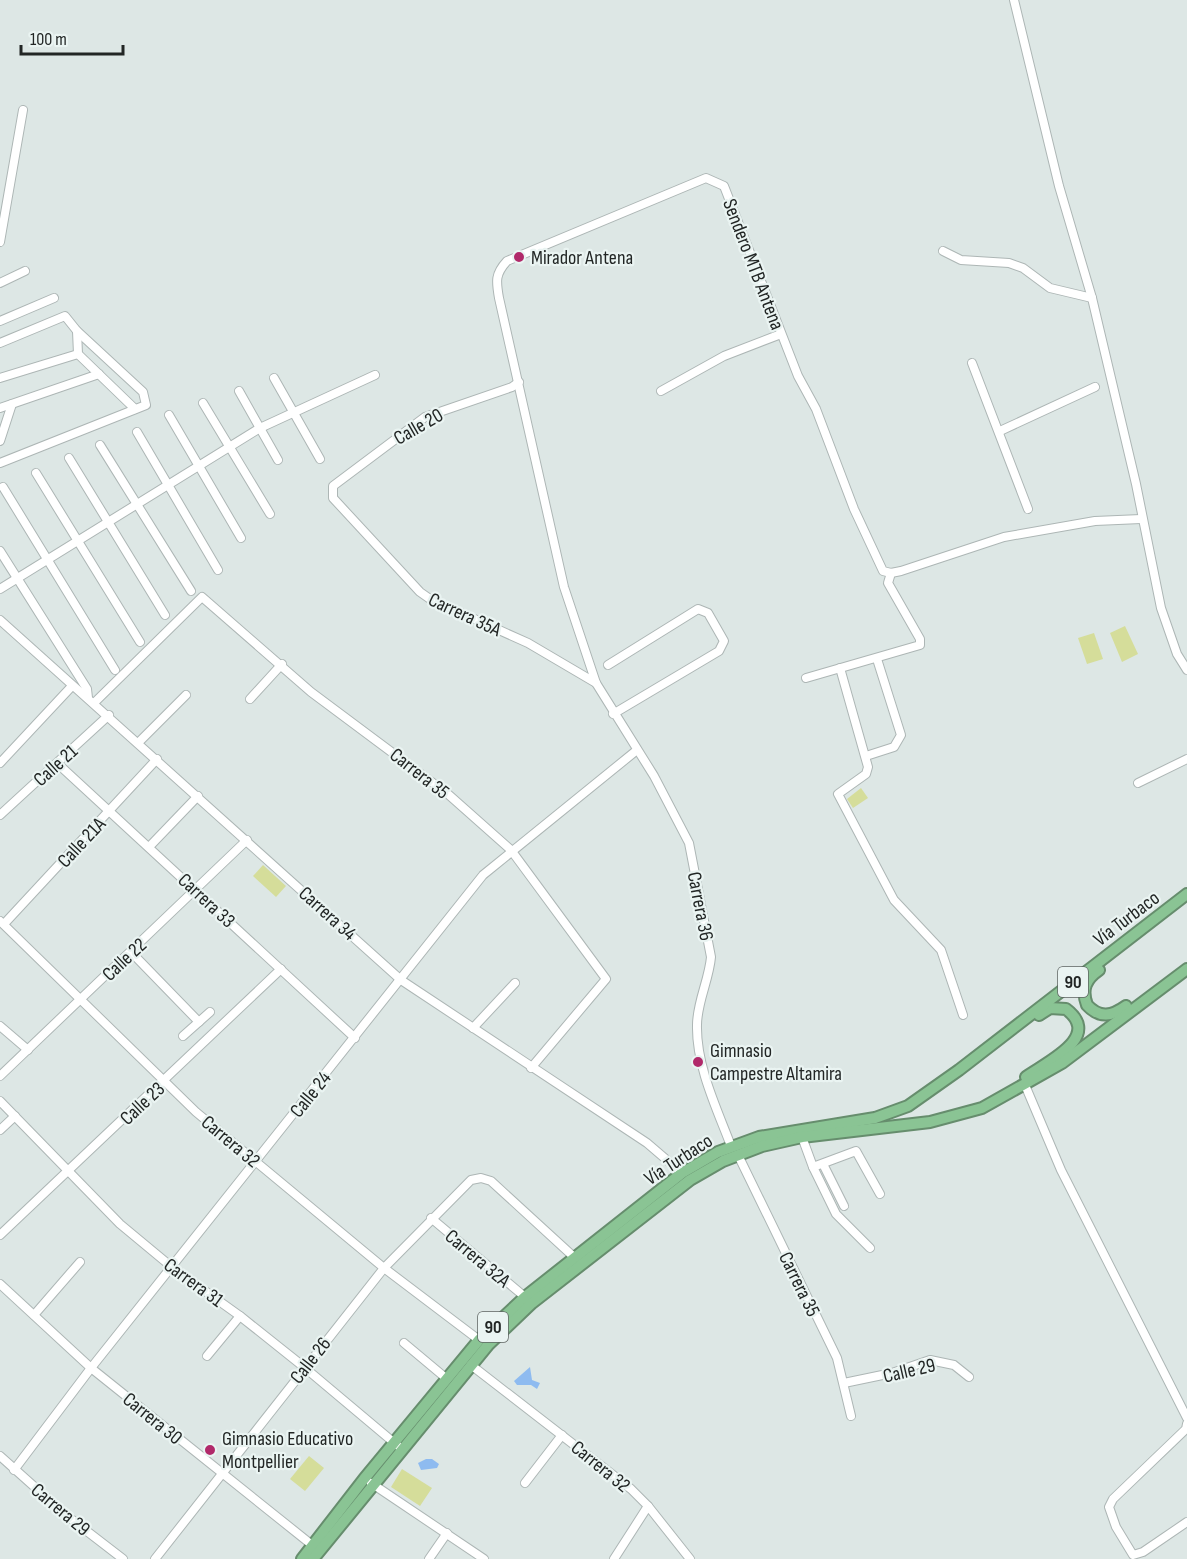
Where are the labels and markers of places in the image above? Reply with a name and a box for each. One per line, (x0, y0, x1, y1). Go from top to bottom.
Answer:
place label: Mirador Antena (531, 246, 633, 270)
marker: Mirador Antena (512, 250, 526, 264)
place label: Gimnasio Campestre Altamira (710, 1039, 842, 1086)
marker: Gimnasio Campestre Altamira (691, 1055, 705, 1069)
place label: Gimnasio Educativo Montpellier (222, 1427, 353, 1474)
marker: Gimnasio Educativo Montpellier (203, 1443, 217, 1457)

